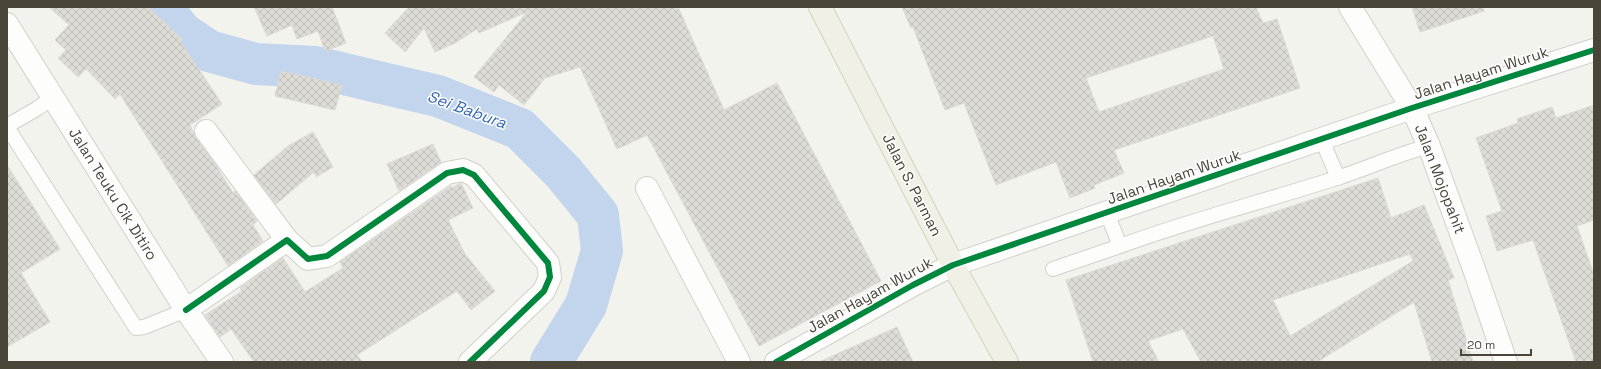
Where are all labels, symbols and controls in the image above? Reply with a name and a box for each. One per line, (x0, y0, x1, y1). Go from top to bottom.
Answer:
street label: Jalan Hayam Wuruk (1411, 42, 1551, 103)
water label: Sei Babura (425, 86, 510, 134)
street label: Jalan Mojopahit (1411, 121, 1470, 236)
street label: Jalan Teuku Cik Ditiro (65, 124, 162, 264)
street label: Jalan S. Parman (878, 130, 946, 239)
street label: Jalan Hayam Wuruk (1104, 145, 1243, 208)
street label: Jalan Hayam Wuruk (804, 252, 936, 337)
scale bar (1461, 331, 1531, 357)
text: 20 m (1467, 337, 1495, 353)

